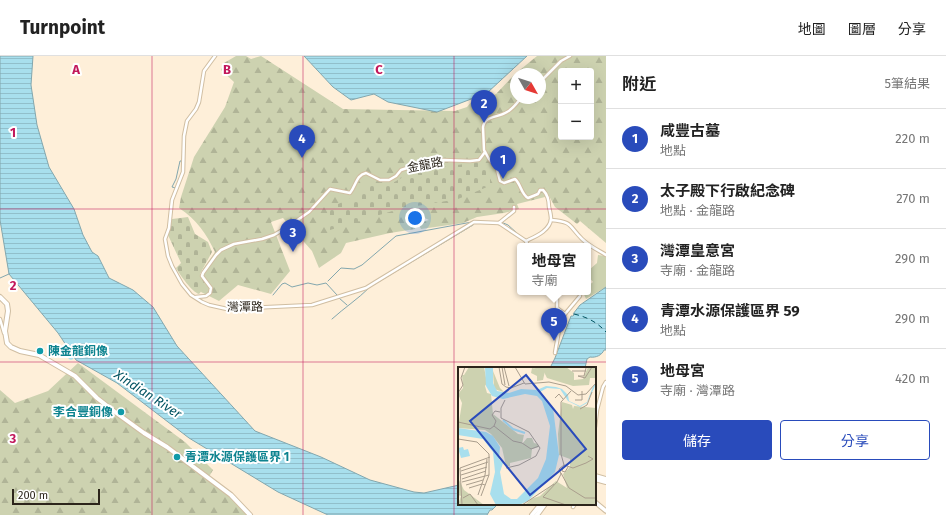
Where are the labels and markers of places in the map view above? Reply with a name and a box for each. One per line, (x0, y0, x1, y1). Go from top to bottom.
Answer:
pin: 2 (471, 90, 497, 123)
pin: 4 (289, 125, 315, 158)
pin: 1 (490, 146, 516, 179)
pin: 3 (280, 219, 306, 252)
pin: 5 (541, 308, 567, 341)
place label: 陳金龍銅像 (48, 344, 108, 358)
marker: 陳金龍銅像 (35, 346, 45, 356)
place label: 李合豐銅像 (53, 405, 113, 419)
marker: 李合豐銅像 (116, 407, 126, 417)
place label: 青潭水源保護區界 1 (185, 450, 289, 464)
marker: 青潭水源保護區界 1 (172, 452, 182, 462)

